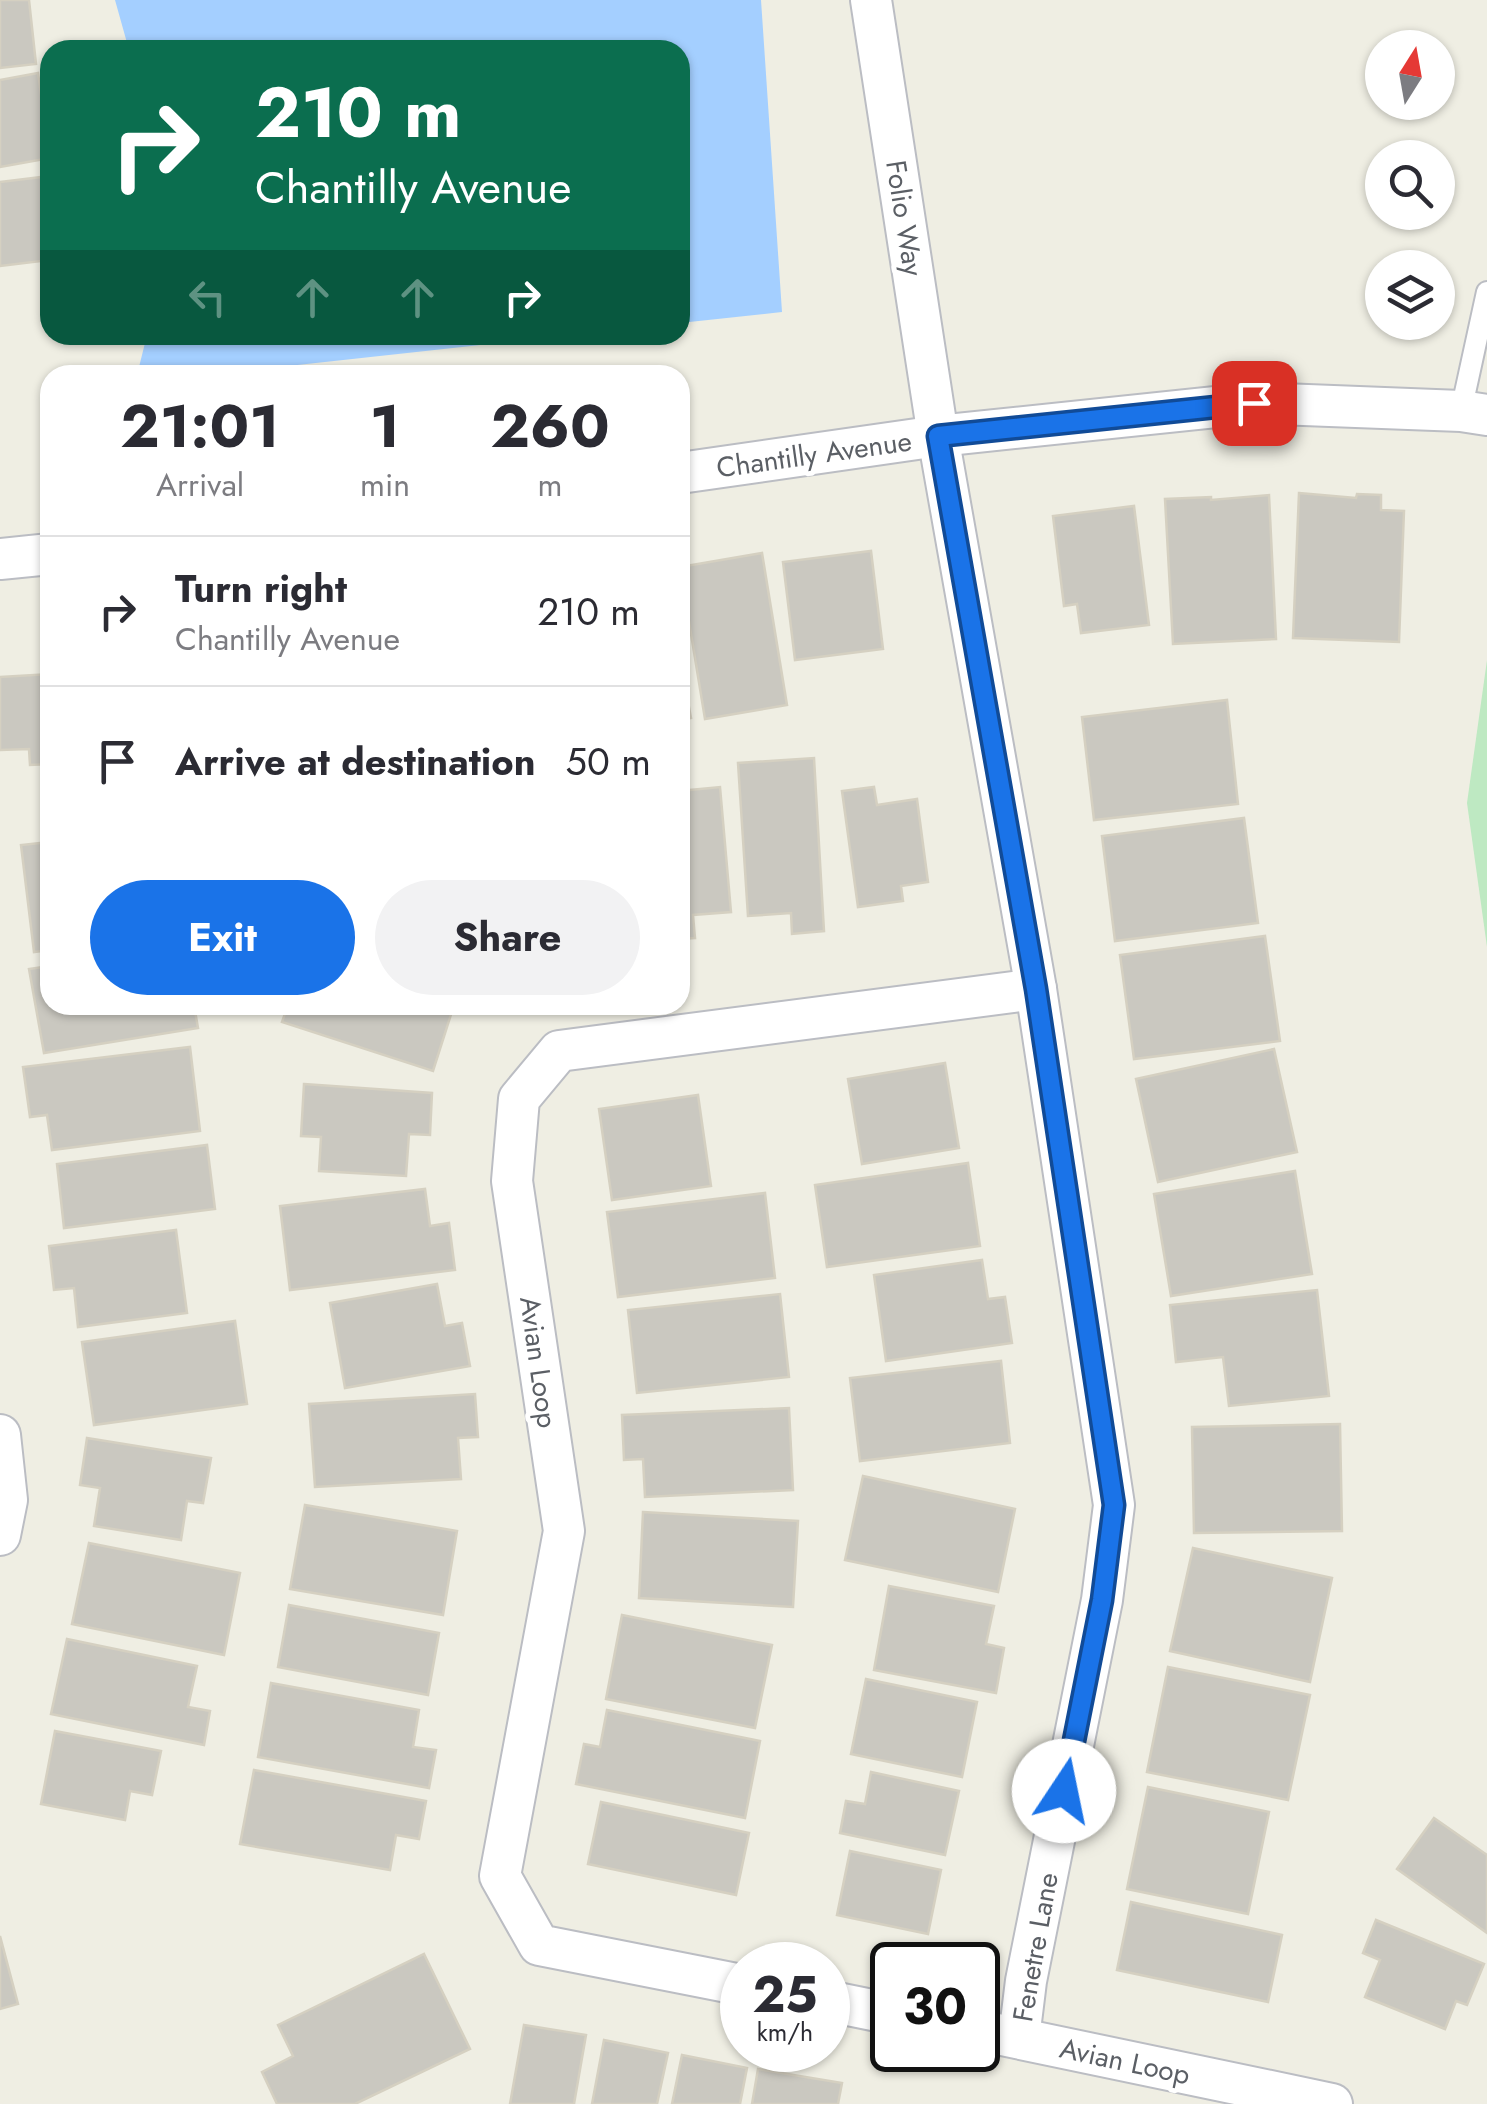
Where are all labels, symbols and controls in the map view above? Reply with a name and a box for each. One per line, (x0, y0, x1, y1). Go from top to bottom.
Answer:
north arrow (1365, 30, 1455, 120)
map controls (1365, 30, 1455, 340)
text: 210 m (255, 62, 461, 163)
icon: right (90, 80, 220, 210)
button: search (1365, 140, 1455, 230)
text: Chantilly Avenue (255, 155, 571, 220)
street label: Folio Way (875, 157, 934, 279)
button: layers (1365, 250, 1455, 340)
icon: left (180, 270, 235, 325)
icon: ahead (285, 270, 340, 325)
icon: ahead (390, 270, 445, 325)
icon: right (495, 270, 550, 325)
pin (1212, 361, 1297, 446)
icon: arrive (1227, 376, 1282, 431)
text: 21:01 (120, 383, 280, 470)
text: 1 (370, 383, 400, 470)
text: 260 (490, 383, 610, 470)
street label: Chantilly Avenue (714, 420, 914, 488)
text: Arrival (156, 462, 244, 508)
text: min (360, 462, 410, 508)
text: m (538, 462, 563, 508)
text: Turn right (175, 561, 347, 616)
icon: right (90, 584, 145, 639)
text: 210 m (537, 584, 640, 639)
text: Chantilly Avenue (175, 616, 400, 662)
icon: arrive (90, 734, 145, 789)
text: Arrive at destination (175, 734, 536, 789)
text: 50 m (566, 734, 651, 789)
button: Exit (90, 880, 355, 995)
button: Share (375, 880, 640, 995)
street label: Avian Loop (509, 1294, 568, 1430)
position arrow (1012, 1739, 1116, 1843)
street label: Fenetre Lane (1002, 1869, 1069, 2025)
speed limit sign: 30 (870, 1942, 1000, 2072)
text: 25 (752, 1958, 818, 2031)
text: km/h (757, 2014, 813, 2050)
street label: Avian Loop (1056, 2028, 1194, 2095)

